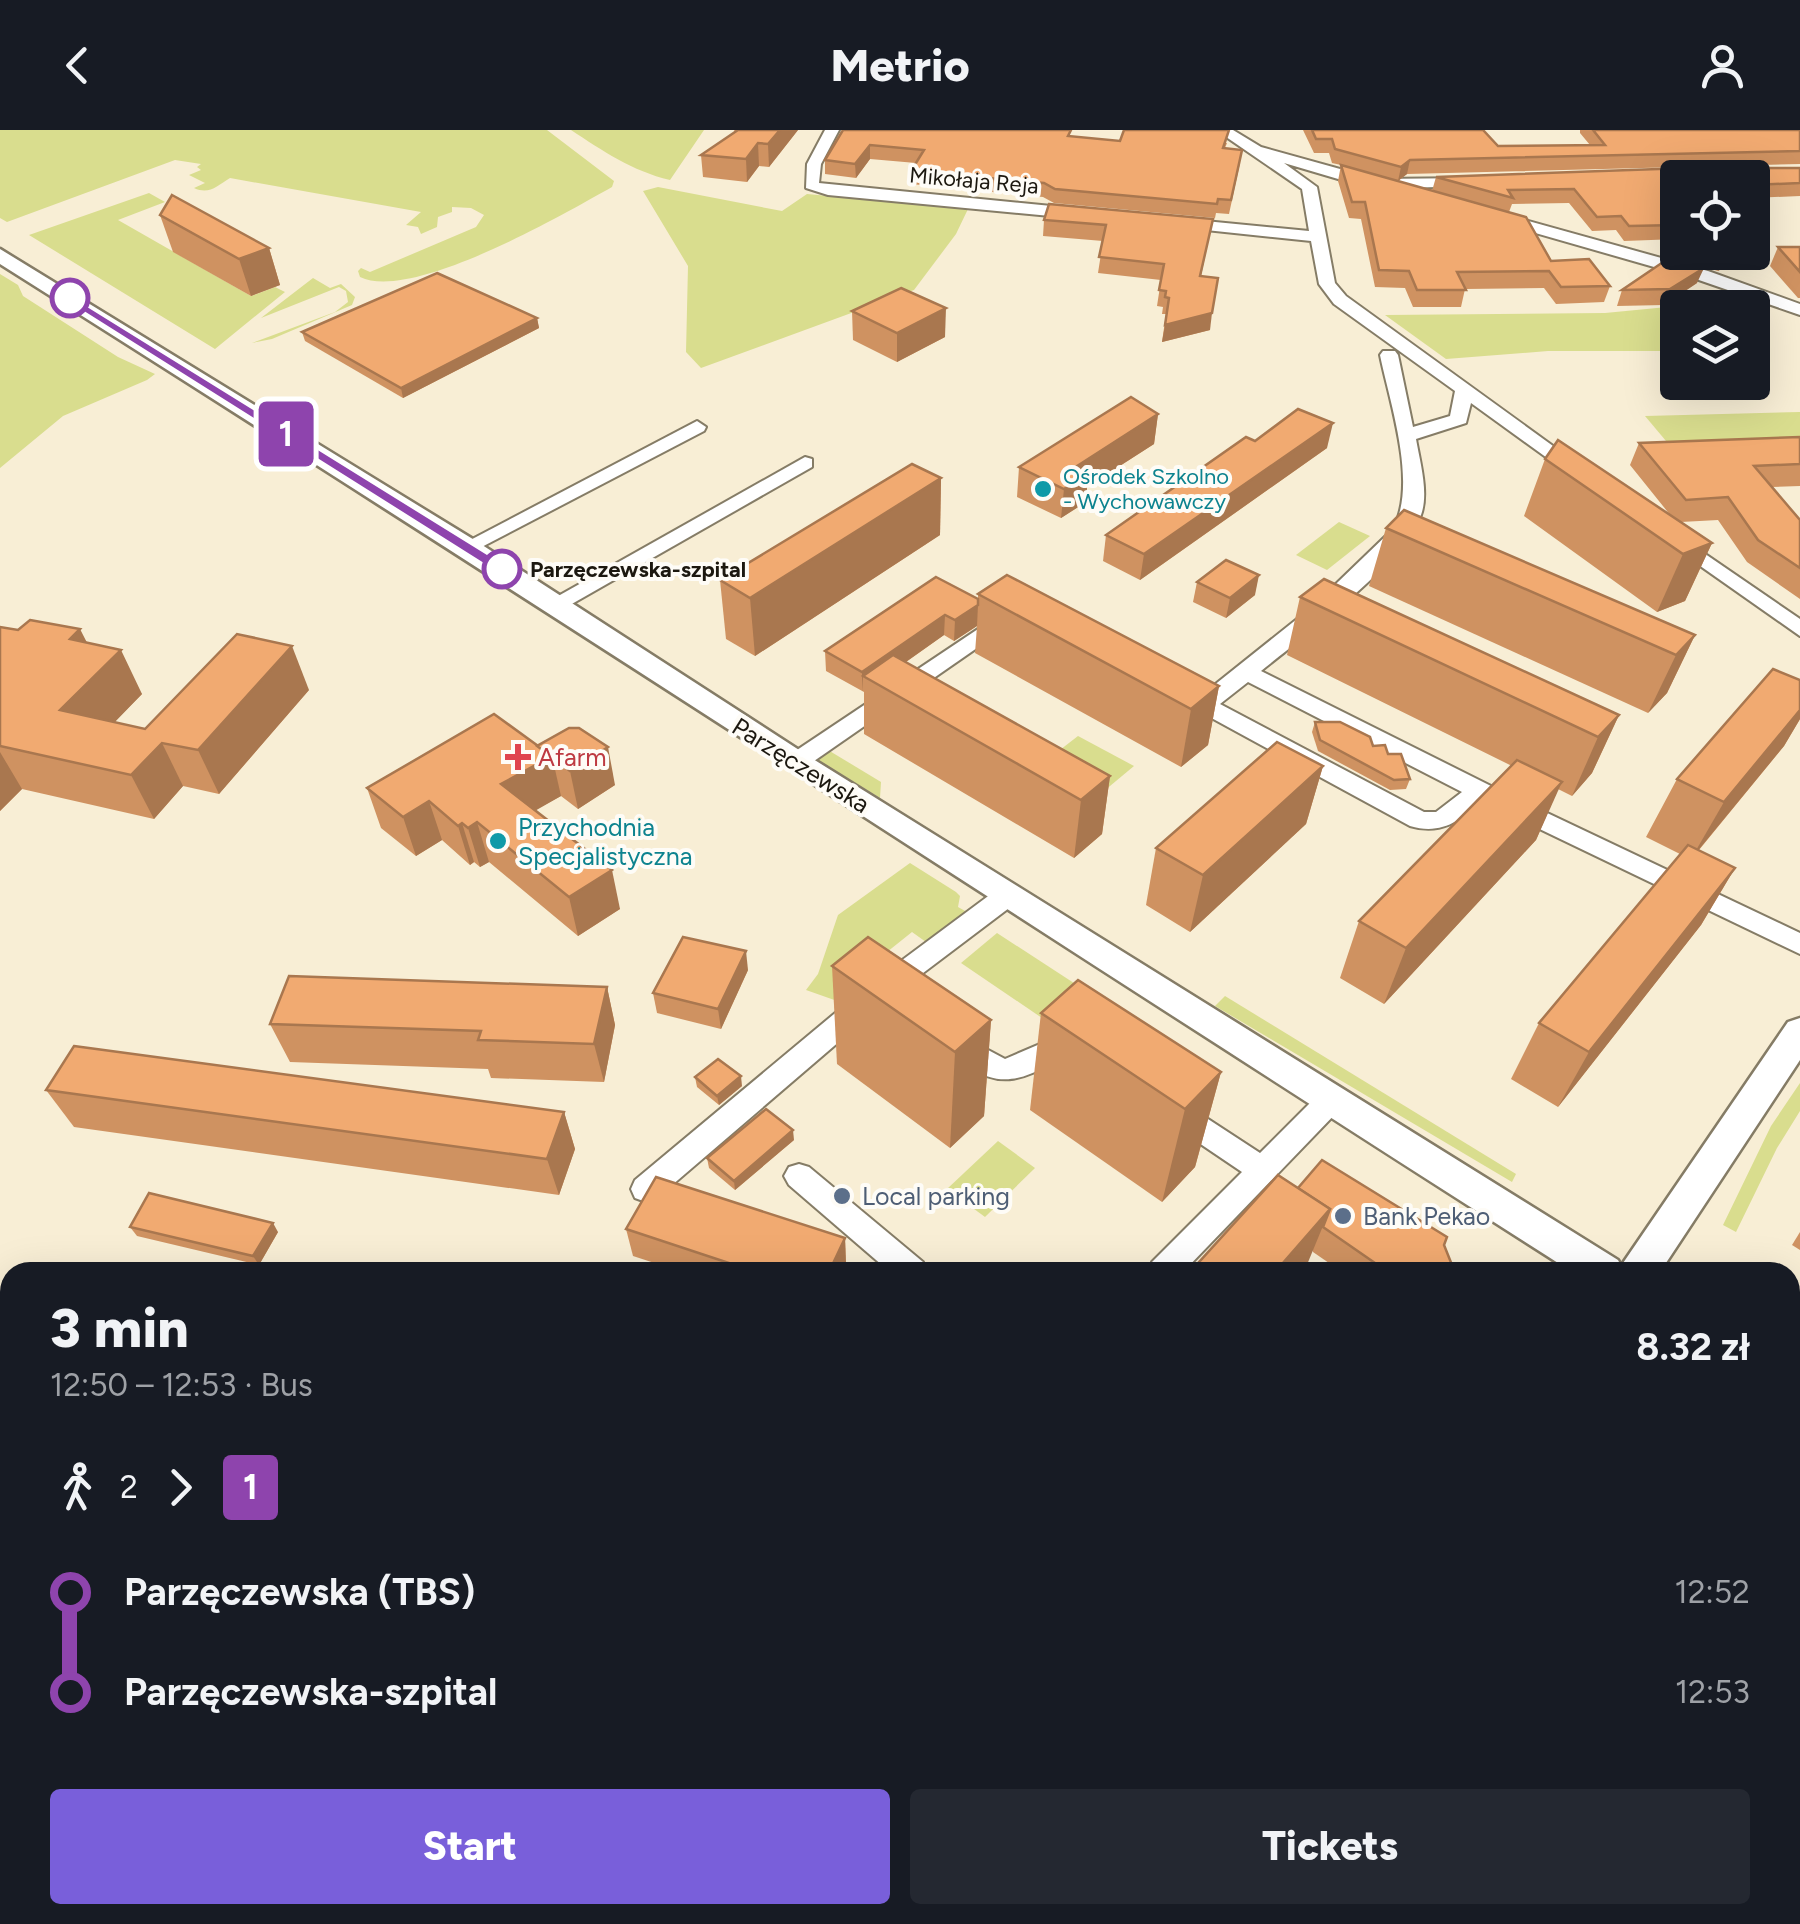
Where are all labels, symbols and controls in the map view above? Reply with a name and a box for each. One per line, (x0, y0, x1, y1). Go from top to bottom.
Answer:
icon: back (50, 38, 105, 93)
text: Metrio (830, 38, 970, 92)
icon: person (1695, 38, 1750, 93)
map controls (1660, 160, 1770, 400)
button: locate (1660, 160, 1770, 270)
street label: Mikołaja Reja (908, 161, 1040, 200)
unlabelled marker (51, 279, 89, 317)
button: layers (1660, 290, 1770, 400)
line badge: 1 (254, 402, 318, 466)
text: 1 (279, 413, 293, 455)
place label: Ośrodek Szkolno - Wychowawczy (1063, 463, 1229, 515)
marker: Ośrodek Szkolno - Wychowawczy (1032, 478, 1054, 500)
marker: Parzęczewska-szpital (483, 550, 521, 588)
place label: Parzęczewska-szpital (530, 556, 746, 583)
street label: Parzęczewska (727, 711, 875, 819)
place label: Afarm (538, 742, 607, 772)
marker: Afarm (507, 746, 529, 768)
place label: Przychodnia Specjalistyczna (518, 812, 693, 871)
marker: Przychodnia Specjalistyczna (487, 830, 509, 852)
place label: Local parking (862, 1181, 1010, 1211)
marker: Local parking (831, 1185, 853, 1207)
place label: Bank Pekao (1363, 1201, 1490, 1231)
marker: Bank Pekao (1332, 1205, 1354, 1227)
text: 3 min (50, 1295, 189, 1361)
text: 8.32 zł (1636, 1324, 1750, 1370)
text: 12:50 – 12:53 · Bus (50, 1366, 313, 1404)
icon: walk (50, 1460, 105, 1515)
icon: forward (153, 1460, 208, 1515)
text: 1 (243, 1466, 258, 1508)
text: 2 (120, 1468, 138, 1506)
text: Parzęczewska (TBS) (124, 1569, 475, 1615)
text: 12:52 (1675, 1573, 1750, 1611)
text: Parzęczewska-szpital (124, 1669, 497, 1715)
text: 12:53 (1675, 1673, 1750, 1711)
button: Start (50, 1789, 890, 1904)
button: Tickets (910, 1789, 1750, 1904)

